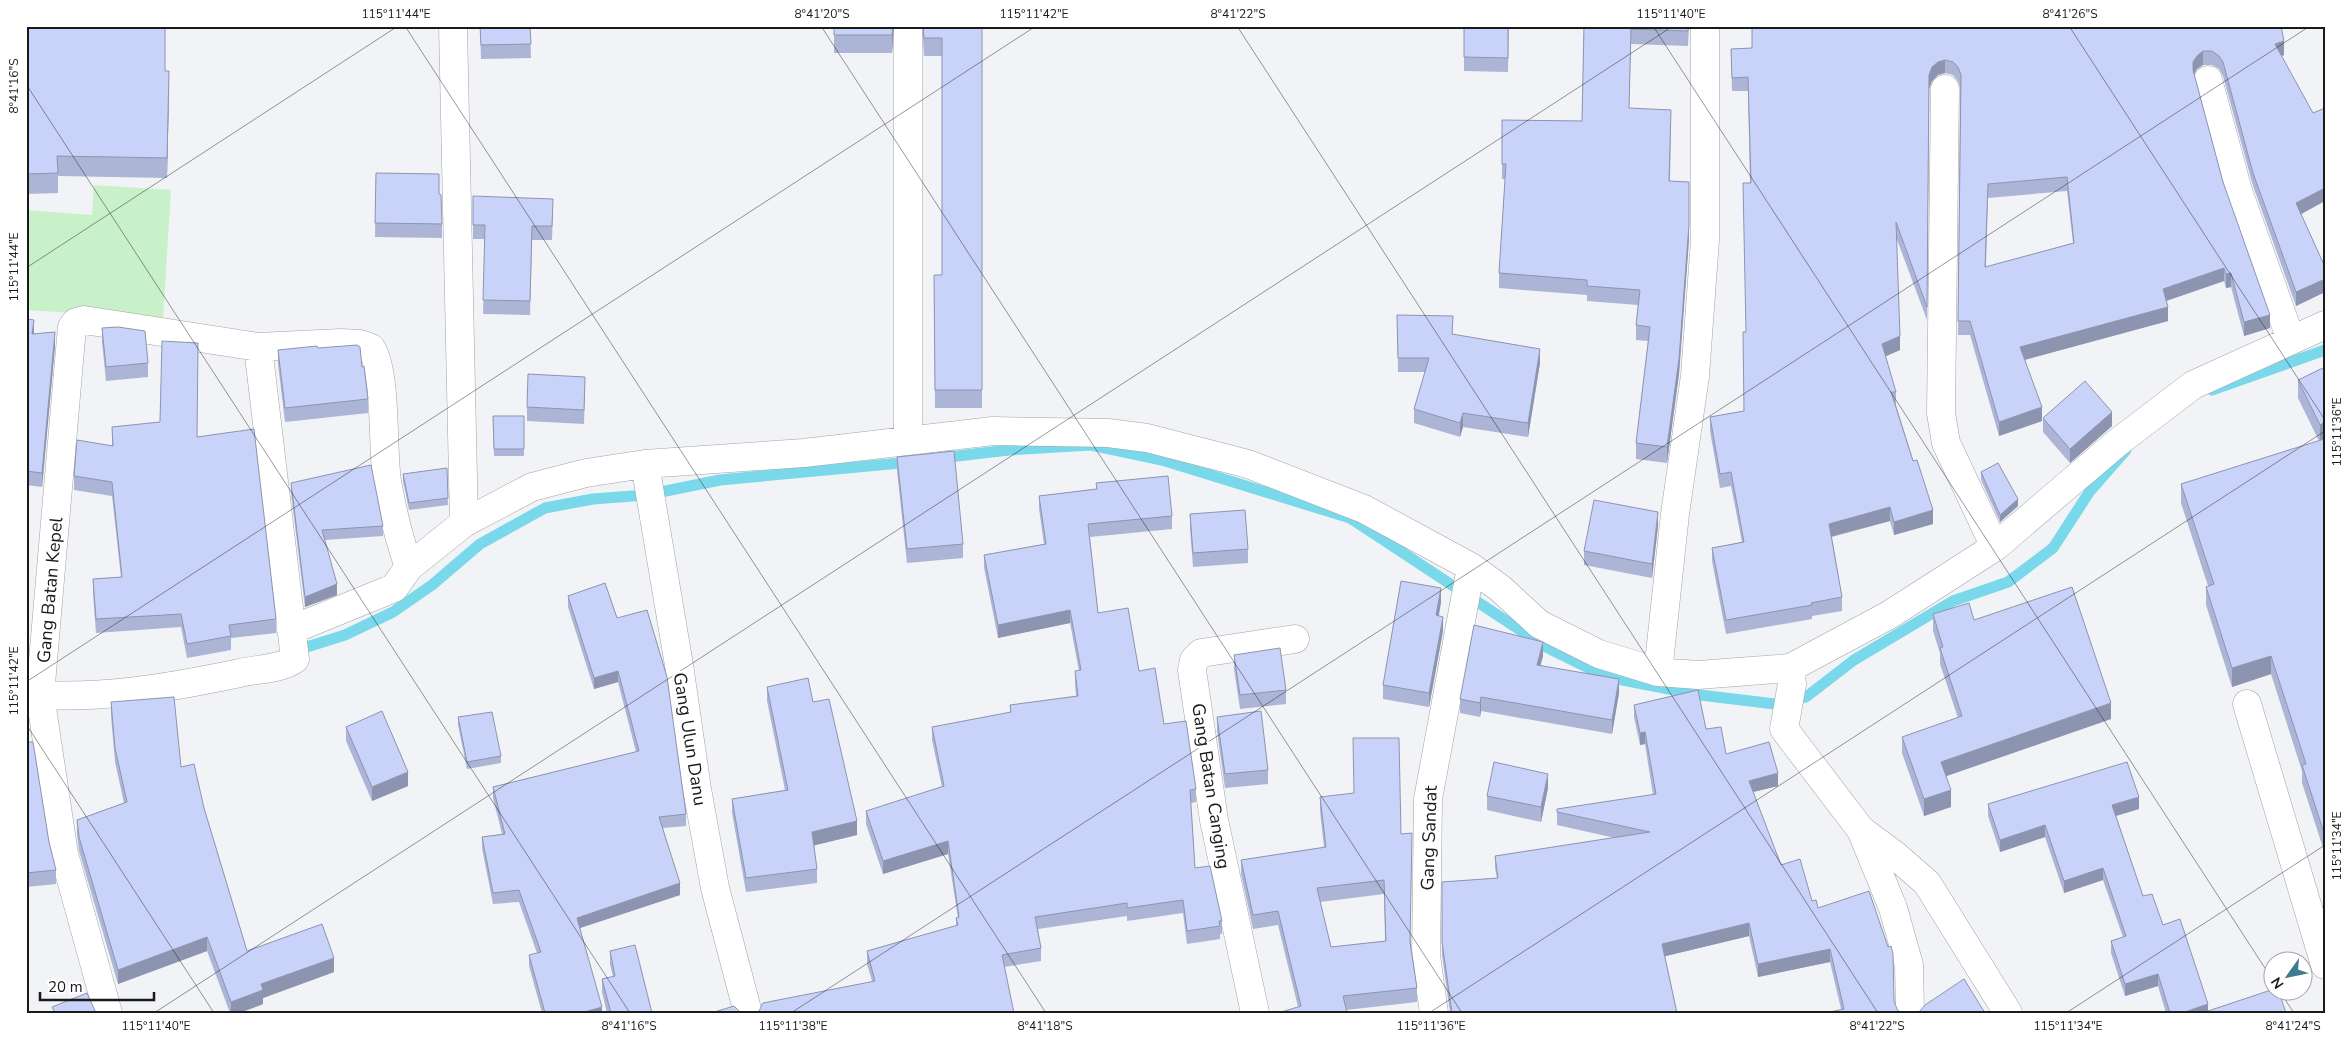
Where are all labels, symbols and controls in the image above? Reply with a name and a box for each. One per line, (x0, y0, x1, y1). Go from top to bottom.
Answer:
text: 115°11'44"E (361, 6, 431, 22)
text: 8°41'20"S (794, 6, 850, 22)
text: 115°11'42"E (999, 6, 1069, 22)
text: 8°41'22"S (1210, 6, 1266, 22)
text: 115°11'40"E (1636, 6, 1706, 22)
text: 8°41'26"S (2042, 6, 2098, 22)
text: 8°41'16"S (6, 58, 22, 114)
text: 115°11'44"E (6, 232, 22, 302)
text: 115°11'36"E (2329, 397, 2345, 467)
street label: Gang Batan Kepel (32, 515, 68, 664)
text: 115°11'42"E (6, 646, 22, 716)
street label: Gang Ulun Danu (668, 671, 712, 807)
street label: Gang Batan Canging (1186, 701, 1236, 871)
street label: Gang Sandat (1415, 784, 1443, 891)
text: 115°11'34"E (2329, 811, 2345, 881)
north arrow (2264, 952, 2314, 1002)
scale bar (40, 969, 154, 1001)
text: N (2267, 973, 2288, 992)
text: 20 m (48, 977, 83, 997)
text: 115°11'40"E (121, 1018, 191, 1034)
text: 8°41'16"S (601, 1018, 657, 1034)
text: 115°11'38"E (758, 1018, 828, 1034)
text: 8°41'18"S (1017, 1018, 1073, 1034)
text: 115°11'36"E (1396, 1018, 1466, 1034)
text: 8°41'22"S (1849, 1018, 1905, 1034)
text: 115°11'34"E (2033, 1018, 2103, 1034)
text: 8°41'24"S (2265, 1018, 2321, 1034)

